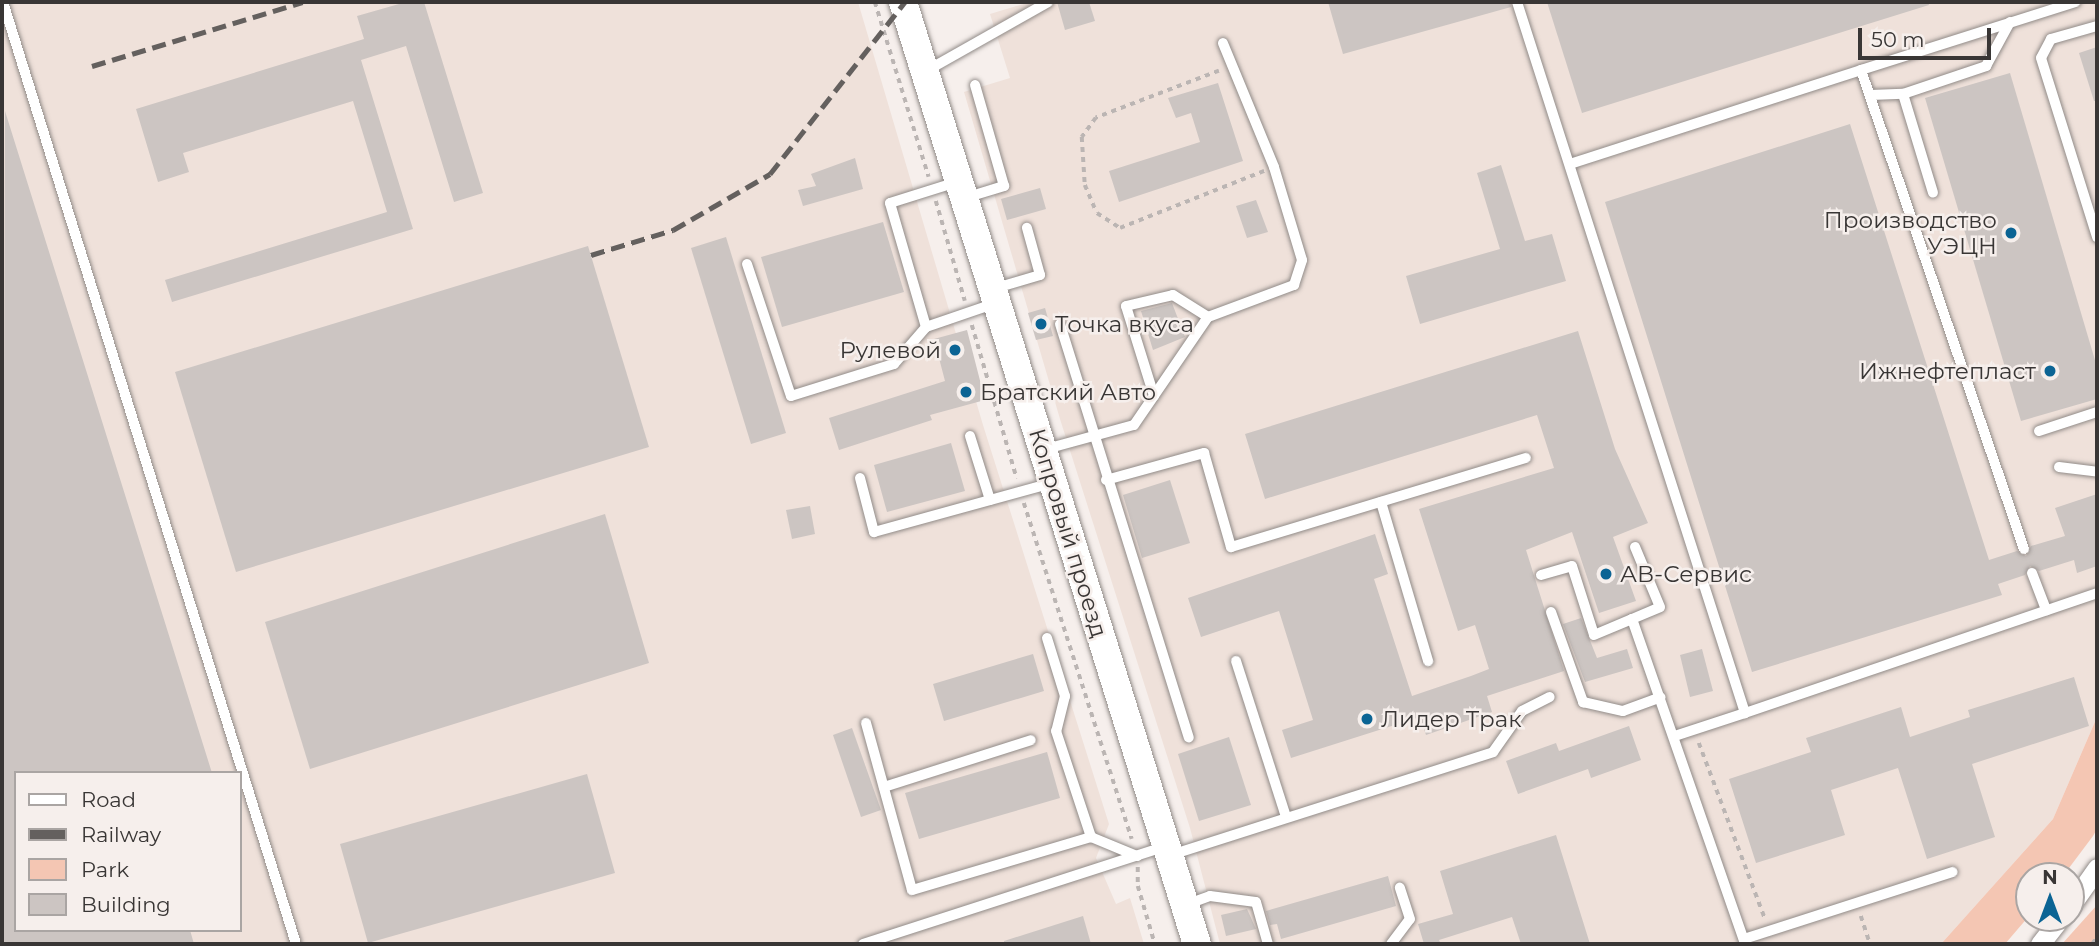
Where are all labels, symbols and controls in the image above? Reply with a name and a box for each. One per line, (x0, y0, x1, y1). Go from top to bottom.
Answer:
scale bar (1861, 14, 1994, 58)
text: 50 m (1871, 27, 1925, 52)
place label: Производство УЭЦН (1824, 206, 1997, 260)
marker: Производство УЭЦН (2003, 225, 2019, 241)
place label: Точка вкуса (1055, 310, 1194, 338)
marker: Точка вкуса (1033, 316, 1049, 332)
place label: Рулевой (839, 336, 941, 364)
marker: Рулевой (947, 342, 963, 358)
place label: Ижнефтепласт (1859, 357, 2036, 385)
marker: Ижнефтепласт (2042, 363, 2058, 379)
place label: Братский Авто (980, 378, 1156, 406)
marker: Братский Авто (958, 384, 974, 400)
street label: Копровый проезд (1023, 425, 1113, 641)
place label: АВ-Сервис (1620, 560, 1752, 588)
marker: АВ-Сервис (1598, 566, 1614, 582)
place label: Лидер Трак (1381, 705, 1522, 733)
marker: Лидер Трак (1359, 711, 1375, 727)
legend (14, 771, 242, 932)
text: Road (81, 787, 136, 812)
text: Railway (81, 822, 161, 847)
text: Park (81, 857, 129, 882)
north arrow (2015, 862, 2085, 932)
text: N (2042, 866, 2058, 889)
text: Building (81, 892, 171, 917)

